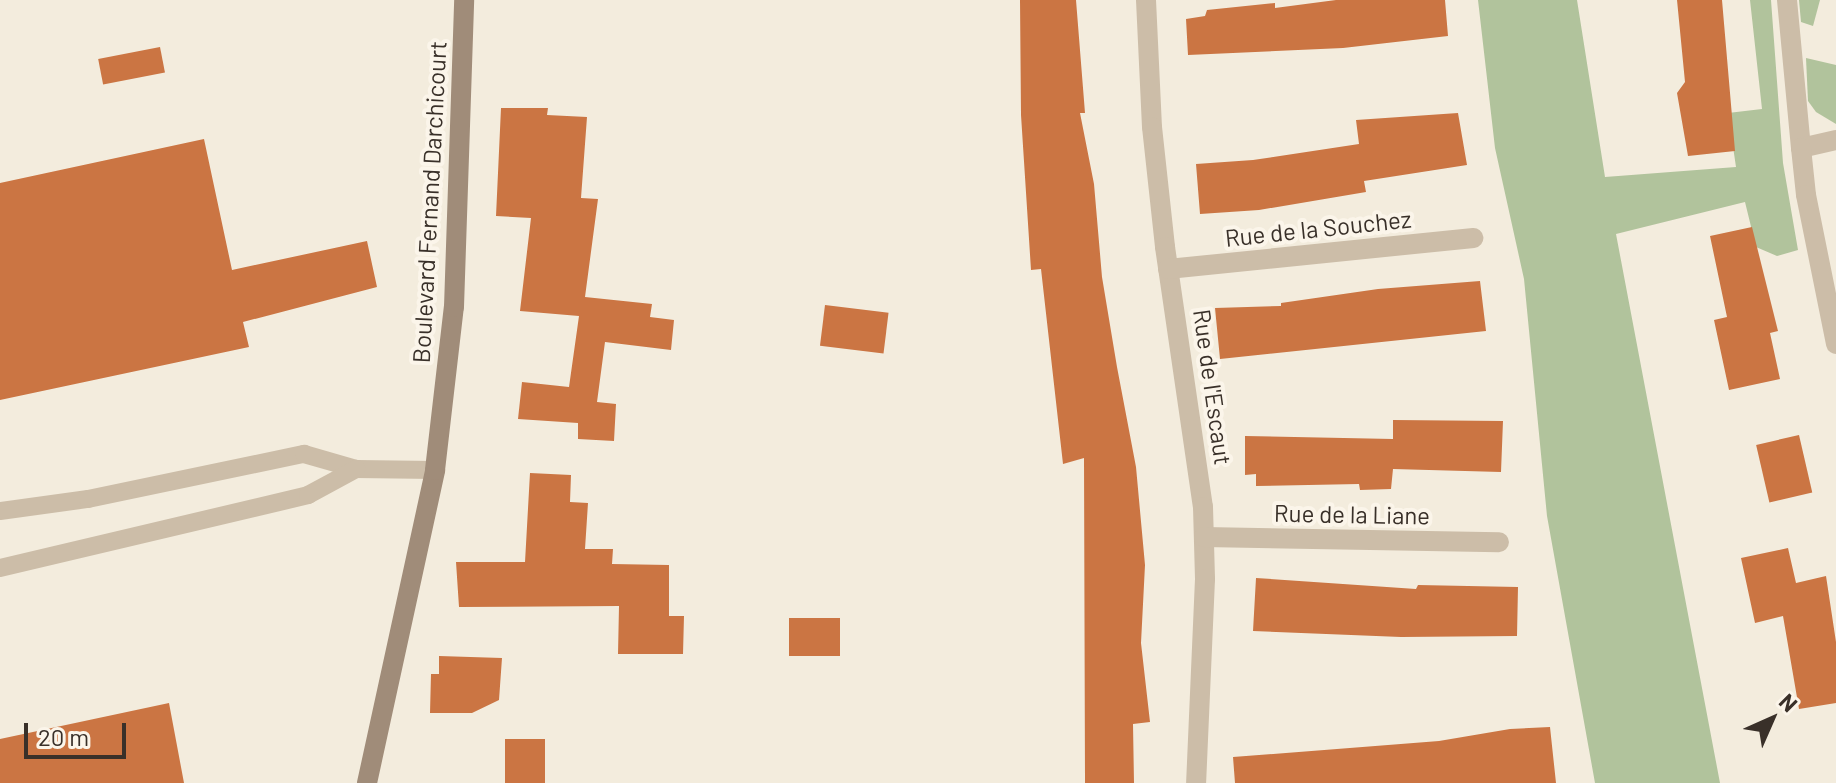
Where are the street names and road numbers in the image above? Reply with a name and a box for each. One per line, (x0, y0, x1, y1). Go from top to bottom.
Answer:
street label: Boulevard Fernand Darchicourt (406, 40, 452, 364)
street label: Rue de la Souchez (1223, 204, 1413, 252)
street label: Rue de l'Escaut (1188, 307, 1238, 467)
street label: Rue de la Liane (1274, 498, 1430, 530)

